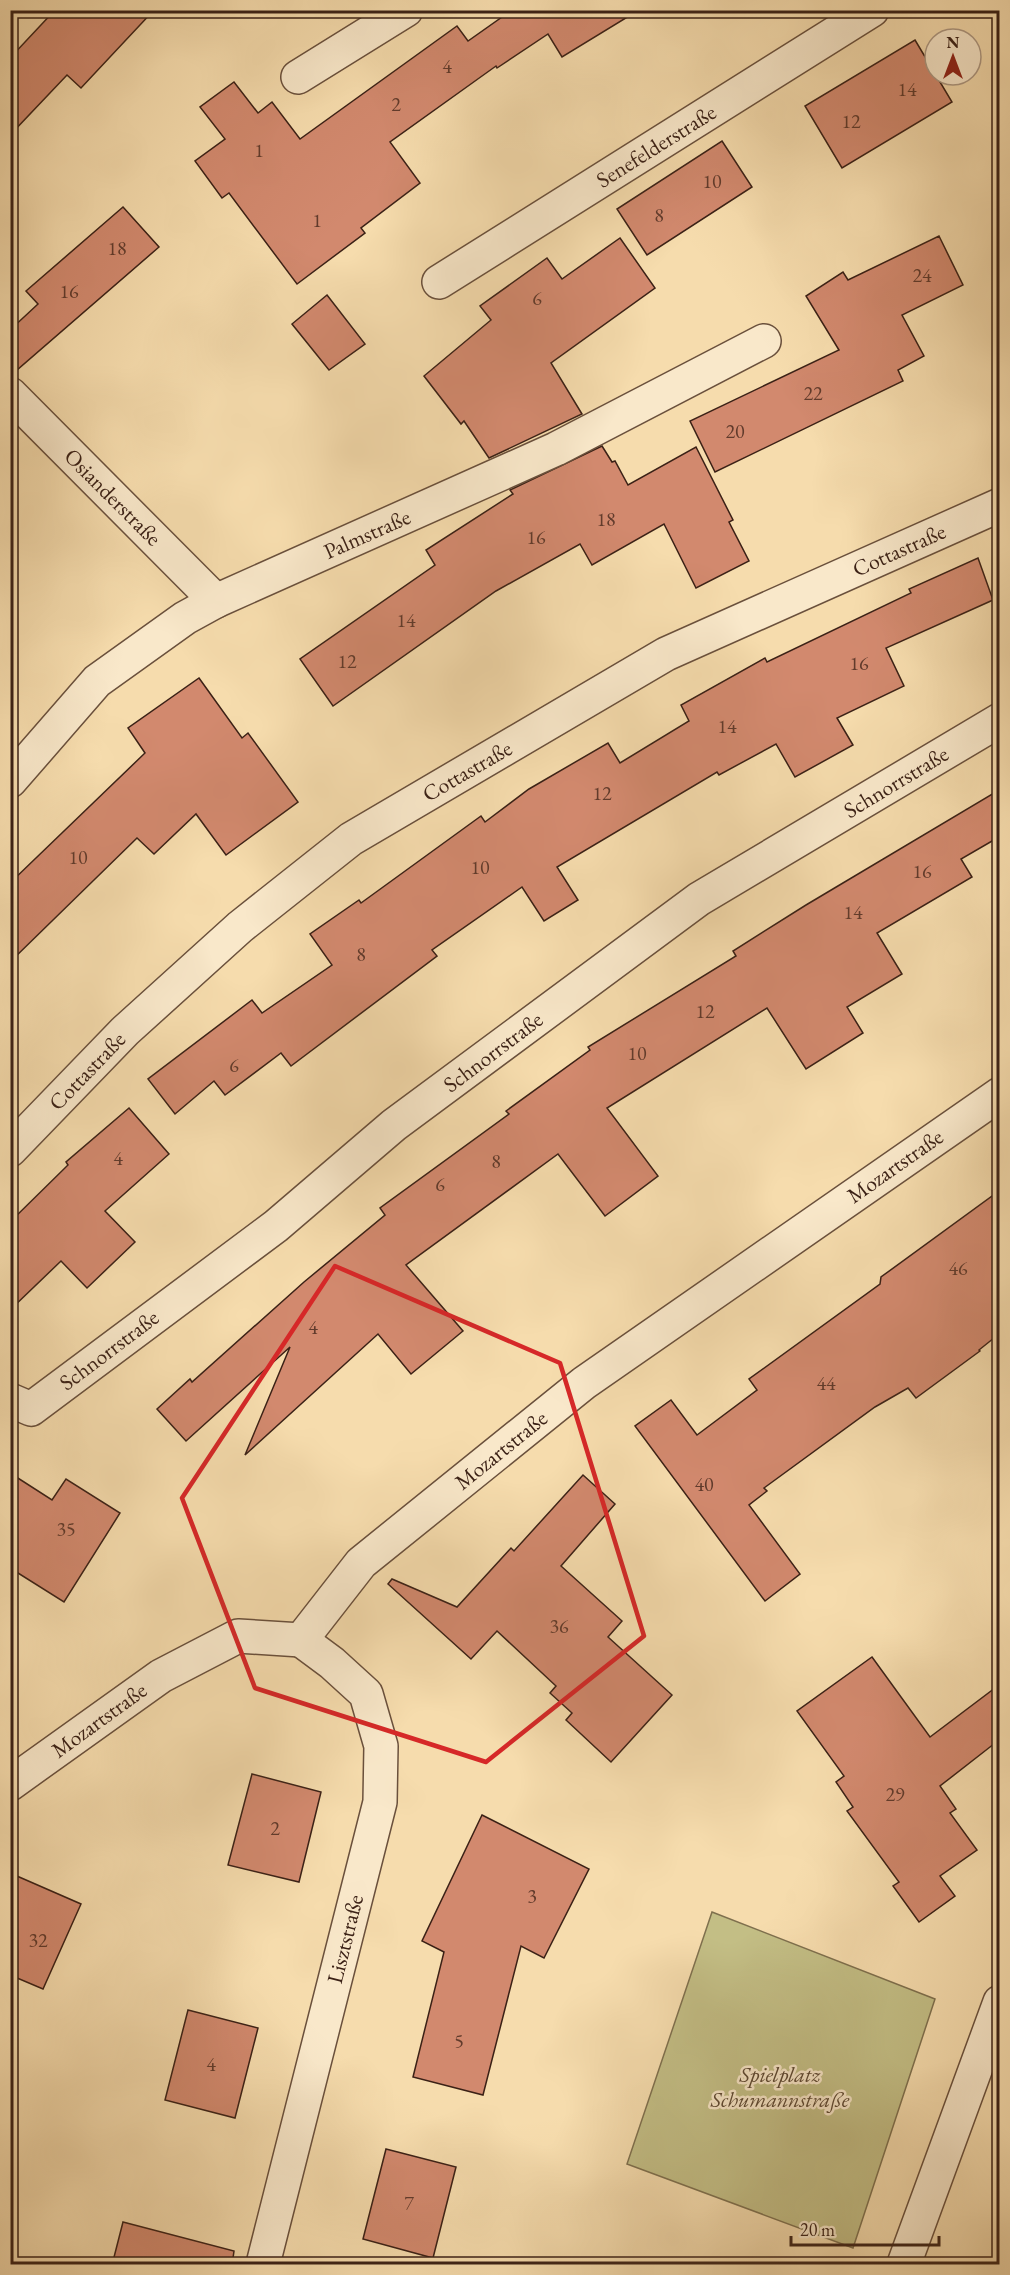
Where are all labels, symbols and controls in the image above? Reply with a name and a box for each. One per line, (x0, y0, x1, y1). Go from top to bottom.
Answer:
north arrow (923, 27, 983, 87)
text: N (947, 32, 960, 53)
house number: 4 (442, 53, 452, 79)
house number: 14 (897, 76, 917, 102)
house number: 2 (391, 91, 401, 117)
street label: Senefelderstraße (591, 97, 722, 194)
house number: 12 (841, 108, 861, 134)
house number: 1 (254, 137, 264, 163)
house number: 10 (702, 168, 722, 194)
house number: 8 (654, 202, 664, 228)
house number: 1 (312, 207, 322, 233)
house number: 18 (107, 235, 127, 261)
house number: 24 (912, 262, 932, 288)
house number: 16 (59, 278, 79, 304)
house number: 6 (532, 285, 542, 311)
house number: 22 (803, 380, 823, 406)
house number: 20 (725, 418, 745, 444)
street label: Osianderstraße (58, 442, 168, 552)
street label: Palmstraße (319, 502, 415, 566)
house number: 18 (596, 506, 616, 532)
street label: Cottastraße (848, 516, 950, 583)
house number: 16 (526, 524, 546, 550)
house number: 14 (396, 607, 416, 633)
house number: 12 (337, 648, 357, 674)
house number: 16 (849, 650, 869, 676)
house number: 14 (717, 713, 737, 739)
street label: Cottastraße (417, 734, 517, 808)
street label: Schnorrstraße (838, 739, 954, 825)
house number: 12 (592, 780, 612, 806)
house number: 10 (68, 844, 88, 870)
house number: 10 (470, 854, 490, 880)
house number: 16 (912, 858, 932, 884)
house number: 14 (843, 899, 863, 925)
house number: 8 (356, 941, 366, 967)
house number: 12 (695, 998, 715, 1024)
street label: Schnorrstraße (437, 1005, 549, 1099)
street label: Cottastraße (42, 1025, 132, 1117)
house number: 10 (627, 1040, 647, 1066)
house number: 6 (229, 1052, 239, 1078)
street label: Mozartstraße (841, 1122, 949, 1210)
house number: 4 (113, 1145, 123, 1171)
house number: 8 (491, 1148, 501, 1174)
house number: 6 (435, 1171, 445, 1197)
house number: 46 (948, 1255, 968, 1281)
street label: Schnorrstraße (53, 1303, 165, 1397)
house number: 4 (308, 1314, 318, 1340)
house number: 44 (816, 1370, 836, 1396)
street label: Mozartstraße (449, 1404, 554, 1496)
house number: 40 (694, 1471, 714, 1497)
house number: 35 (56, 1516, 76, 1542)
house number: 36 (549, 1613, 569, 1639)
street label: Mozartstraße (46, 1675, 153, 1764)
house number: 29 (885, 1781, 905, 1807)
house number: 2 (270, 1815, 280, 1841)
house number: 3 (527, 1883, 537, 1909)
street label: Lisztstraße (320, 1891, 370, 1986)
house number: 32 (28, 1927, 48, 1953)
house number: 5 (454, 2028, 464, 2054)
house number: 4 (206, 2051, 216, 2077)
park label: Spielplatz Schumannstraße (710, 2060, 850, 2114)
house number: 7 (404, 2190, 414, 2216)
scale bar (791, 2209, 940, 2247)
text: 20 m (800, 2218, 835, 2241)

